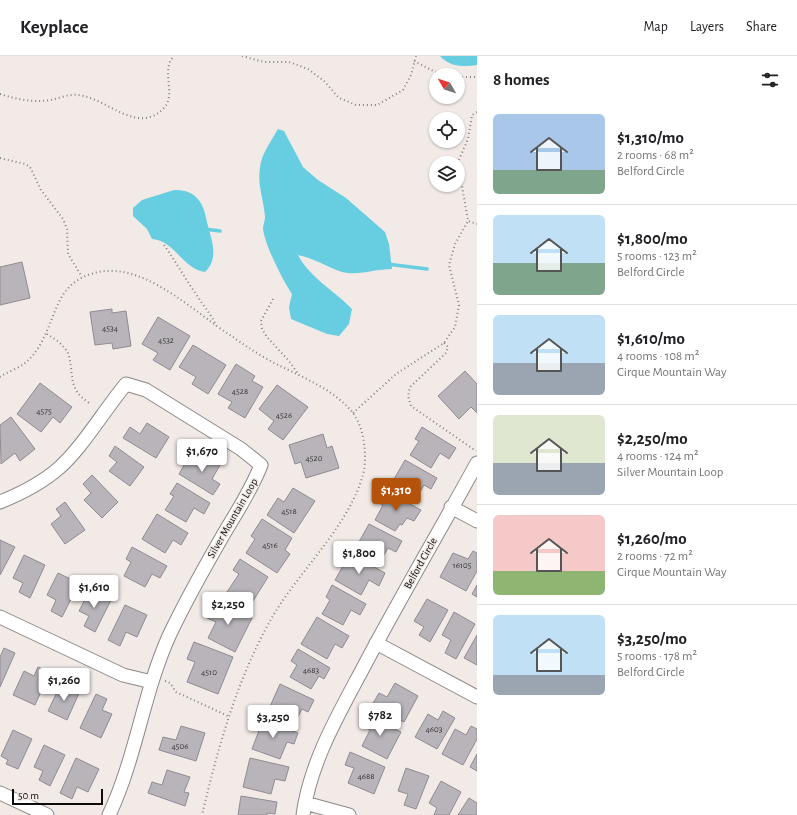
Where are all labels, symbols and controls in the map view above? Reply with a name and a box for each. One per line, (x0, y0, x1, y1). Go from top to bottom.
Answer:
text: Keyplace (20, 18, 88, 37)
text: Map (643, 20, 668, 34)
text: Layers (690, 20, 724, 34)
text: Share (746, 20, 777, 34)
north arrow (429, 68, 465, 104)
map controls (429, 68, 465, 192)
icon: filters (759, 69, 781, 91)
text: 8 homes (493, 71, 550, 88)
button: locate (429, 112, 465, 148)
text: $1,310/mo (617, 129, 684, 146)
icon: home (525, 130, 573, 178)
text: 2 rooms · 68 m² (617, 149, 694, 162)
button: layers (429, 156, 465, 192)
text: Belford Circle (617, 165, 684, 178)
text: $1,800/mo (617, 230, 688, 247)
icon: home (525, 231, 573, 279)
text: 5 rooms · 123 m² (617, 250, 697, 263)
text: Belford Circle (617, 266, 684, 279)
house number: 4534 (102, 324, 119, 333)
text: $1,610/mo (617, 330, 685, 347)
icon: home (525, 331, 573, 379)
house number: 4532 (158, 336, 174, 345)
text: 4 rooms · 108 m² (617, 350, 699, 363)
text: Cirque Mountain Way (617, 366, 727, 379)
house number: 4528 (232, 387, 248, 396)
house number: 4575 (36, 407, 52, 416)
house number: 4526 (276, 411, 292, 420)
text: $2,250/mo (617, 430, 688, 447)
icon: home (525, 431, 573, 479)
pin: $1,670 (169, 439, 235, 473)
text: $1,670 (186, 445, 218, 458)
text: 4 rooms · 124 m² (617, 450, 698, 463)
house number: 4520 (306, 454, 323, 463)
text: Silver Mountain Loop (617, 466, 723, 479)
street label: Silver Mountain Loop (205, 476, 260, 560)
pin: $1,310 (363, 478, 429, 512)
text: $1,310 (381, 484, 411, 497)
house number: 4518 (281, 507, 297, 516)
text: $1,260/mo (617, 530, 687, 547)
icon: home (525, 531, 573, 579)
street label: Belford Circle (402, 536, 439, 591)
house number: 4516 (262, 541, 278, 550)
pin: $1,800 (326, 541, 392, 575)
text: $1,800 (342, 547, 376, 560)
text: 2 rooms · 72 m² (617, 550, 693, 563)
house number: 16105 (453, 561, 472, 570)
text: Cirque Mountain Way (617, 566, 727, 579)
pin: $1,610 (61, 575, 127, 609)
text: $1,610 (78, 581, 110, 594)
pin: $2,250 (195, 592, 261, 626)
text: $2,250 (211, 598, 245, 611)
text: $3,250/mo (617, 630, 687, 647)
icon: home (525, 631, 573, 679)
text: 5 rooms · 178 m² (617, 650, 697, 663)
house number: 4683 (303, 666, 320, 675)
text: Belford Circle (617, 666, 684, 679)
pin: $1,260 (31, 668, 97, 702)
house number: 4510 (201, 668, 217, 677)
text: $1,260 (48, 674, 80, 687)
pin: $782 (356, 703, 404, 737)
pin: $3,250 (240, 705, 306, 739)
text: $782 (368, 709, 392, 722)
text: $3,250 (257, 711, 289, 724)
house number: 4603 (425, 725, 443, 734)
house number: 4506 (171, 742, 189, 751)
house number: 4688 (357, 772, 375, 781)
scale bar (12, 787, 103, 806)
text: 50 m (18, 790, 39, 801)

